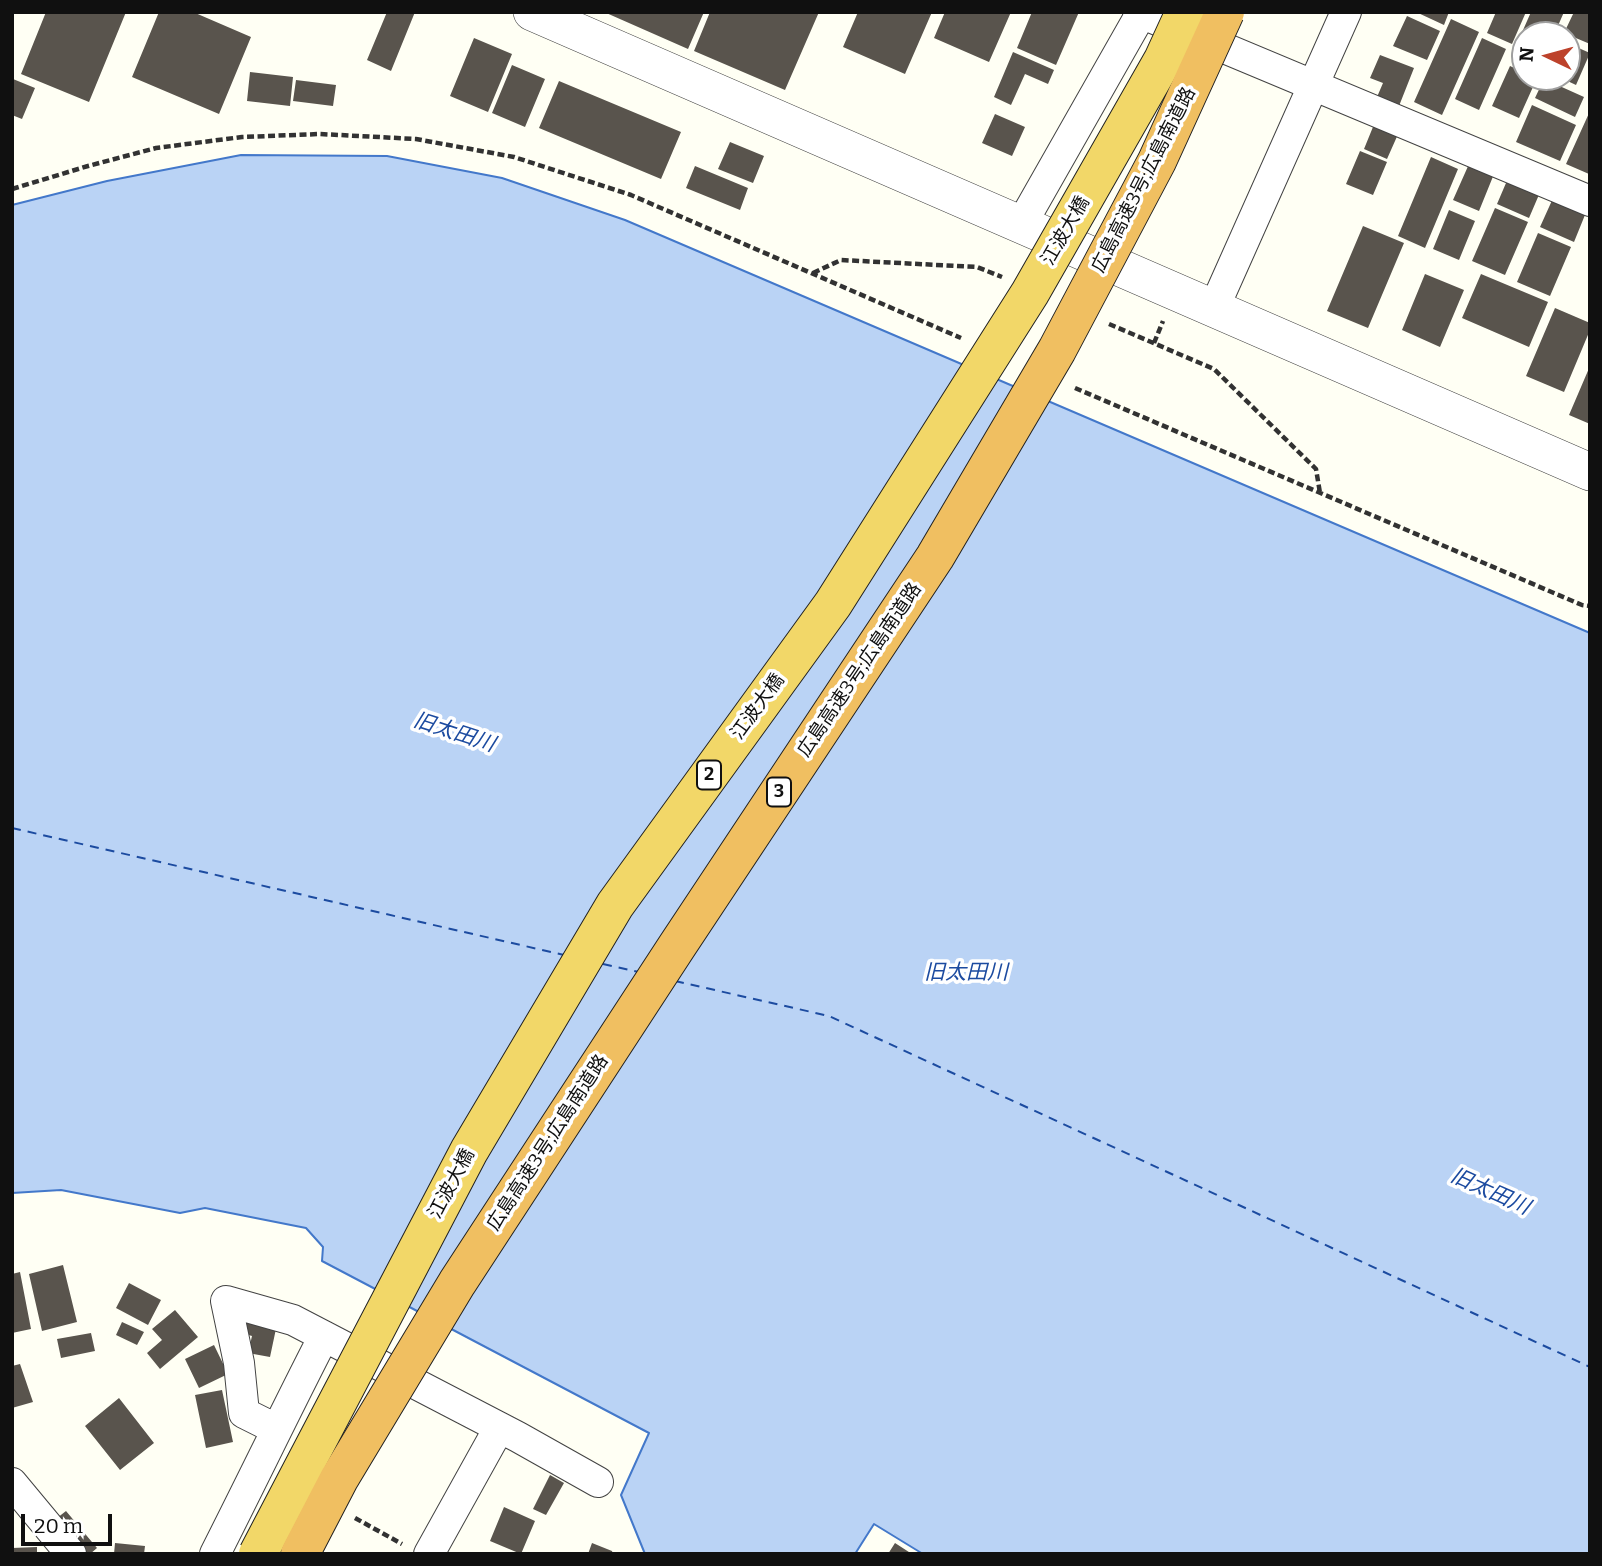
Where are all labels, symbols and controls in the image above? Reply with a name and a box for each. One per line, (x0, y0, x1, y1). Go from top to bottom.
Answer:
north arrow (1511, 21, 1581, 91)
text: N (1514, 46, 1539, 63)
street label: 広島高速3号;広島南道路 (1087, 84, 1201, 276)
street label: 江波大橋 (1037, 192, 1095, 270)
street label: 広島高速3号;広島南道路 (793, 579, 927, 761)
street label: 江波大橋 (726, 670, 790, 744)
water label: 旧太田川 (410, 708, 498, 758)
road number: 2 (697, 760, 721, 790)
road number: 3 (767, 778, 791, 806)
water label: 旧太田川 (924, 960, 1008, 986)
street label: 広島高速3号;広島南道路 (483, 1051, 613, 1235)
street label: 江波大橋 (424, 1145, 480, 1223)
water label: 旧太田川 (1447, 1163, 1533, 1221)
scale bar (24, 1500, 116, 1544)
text: 20 m (34, 1513, 83, 1539)

